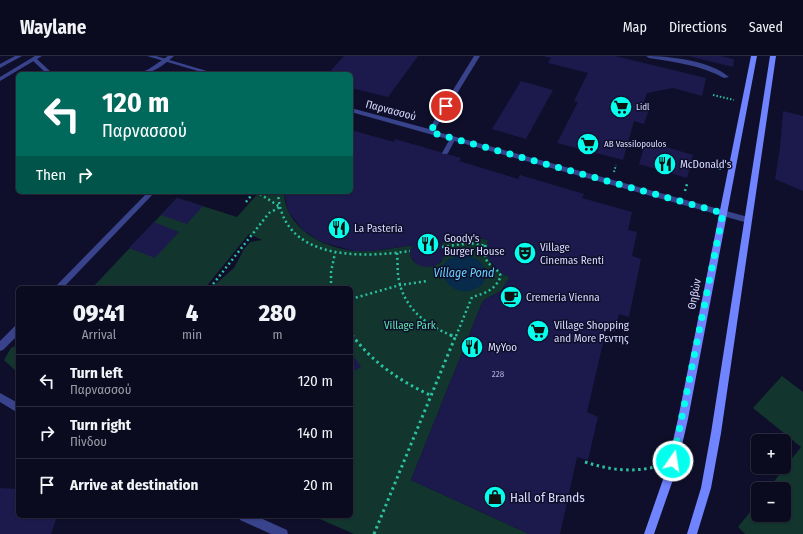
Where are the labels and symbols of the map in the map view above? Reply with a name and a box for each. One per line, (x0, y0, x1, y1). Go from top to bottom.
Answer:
pin (429, 89, 463, 123)
supermarket icon: Lidl (608, 94, 634, 120)
street label: Παρνασσού (364, 97, 418, 123)
place label: Lidl (636, 102, 650, 112)
supermarket icon: AB Vassilopoulos (575, 131, 601, 157)
place label: AB Vassilopoulos (604, 139, 667, 149)
restaurant icon: McDonald's (652, 151, 678, 177)
place label: McDonald's (680, 158, 732, 171)
restaurant icon: La Pasteria (326, 215, 352, 241)
place label: La Pasteria (354, 222, 403, 235)
restaurant icon: Goody's Burger House (415, 231, 441, 257)
place label: Goody's Burger House (444, 232, 505, 258)
theatre icon: Village Cinemas Renti (512, 240, 538, 266)
place label: Village Cinemas Renti (540, 241, 604, 267)
water label: Village Pond (434, 266, 495, 280)
street label: Θηβών (685, 277, 704, 311)
cafe icon: Cremeria Vienna (498, 284, 524, 310)
place label: Cremeria Vienna (526, 291, 600, 304)
supermarket icon: Village Shopping and More Ρεντης (525, 318, 551, 344)
park label: Village Park (384, 319, 437, 332)
place label: Village Shopping and More Ρεντης (554, 319, 630, 345)
restaurant icon: MyYoo (459, 334, 485, 360)
place label: MyYoo (488, 341, 517, 354)
house number: 228 (492, 369, 505, 379)
position arrow (652, 440, 694, 482)
shop icon: Hall of Brands (482, 484, 508, 510)
place label: Hall of Brands (510, 490, 585, 505)

